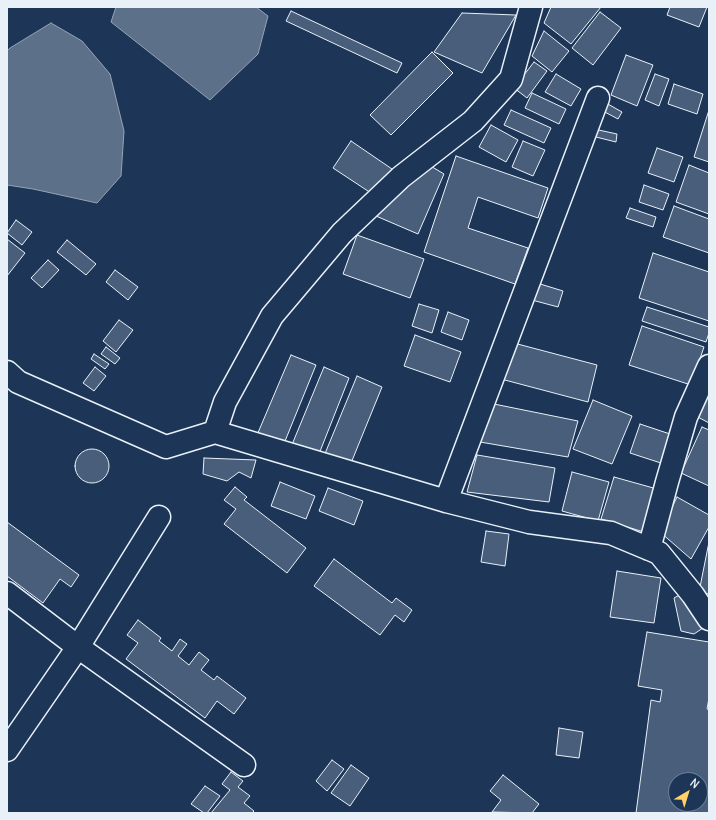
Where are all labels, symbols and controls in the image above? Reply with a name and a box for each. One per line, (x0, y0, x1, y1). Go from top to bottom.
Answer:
north arrow (668, 772, 708, 812)
text: N (687, 775, 702, 791)

